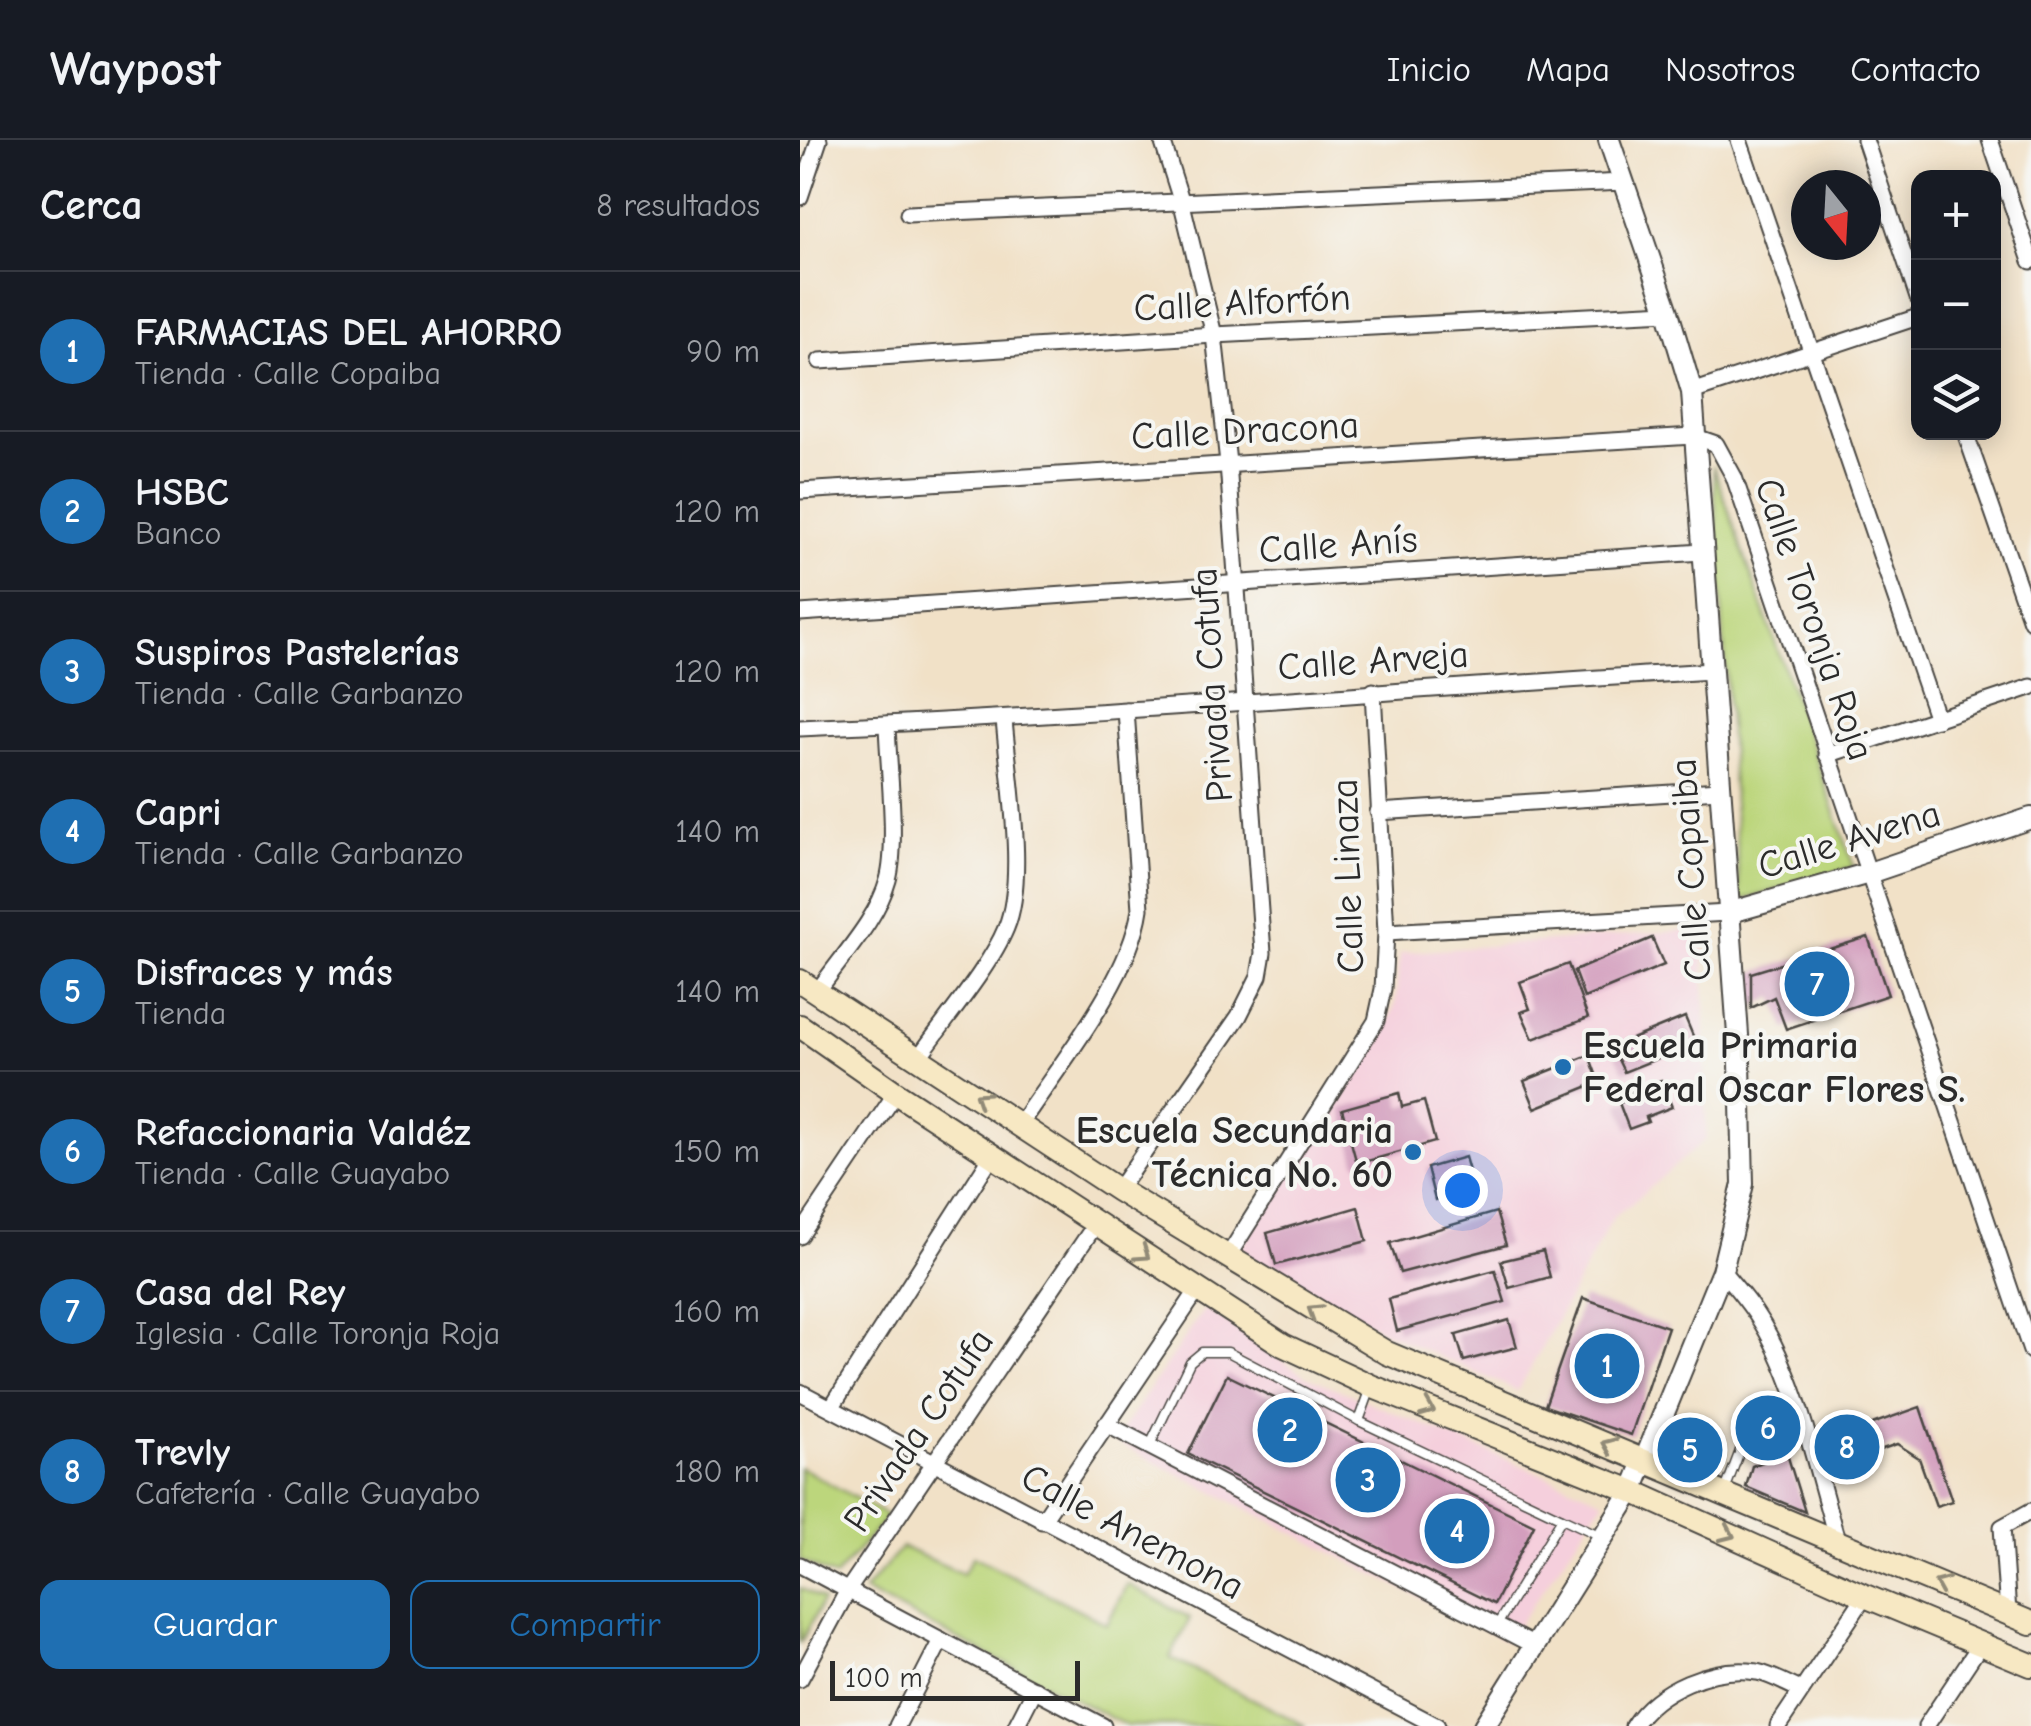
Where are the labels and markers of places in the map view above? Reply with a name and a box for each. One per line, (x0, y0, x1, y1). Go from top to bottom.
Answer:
pin: 7 (1784, 946, 1850, 1022)
place label: Escuela Primaria Federal Oscar Flores S. (1583, 1024, 1965, 1112)
marker: Escuela Primaria Federal Oscar Flores S. (1552, 1056, 1574, 1078)
place label: Escuela Secundaria Técnica No. 60 (1076, 1109, 1393, 1197)
marker: Escuela Secundaria Técnica No. 60 (1402, 1141, 1424, 1163)
pin: 1 (1574, 1328, 1640, 1404)
pin: 6 (1736, 1390, 1800, 1466)
pin: 2 (1258, 1392, 1322, 1468)
pin: 8 (1814, 1410, 1880, 1484)
pin: 5 (1658, 1412, 1722, 1488)
pin: 3 (1336, 1442, 1400, 1518)
pin: 4 (1424, 1494, 1490, 1568)

